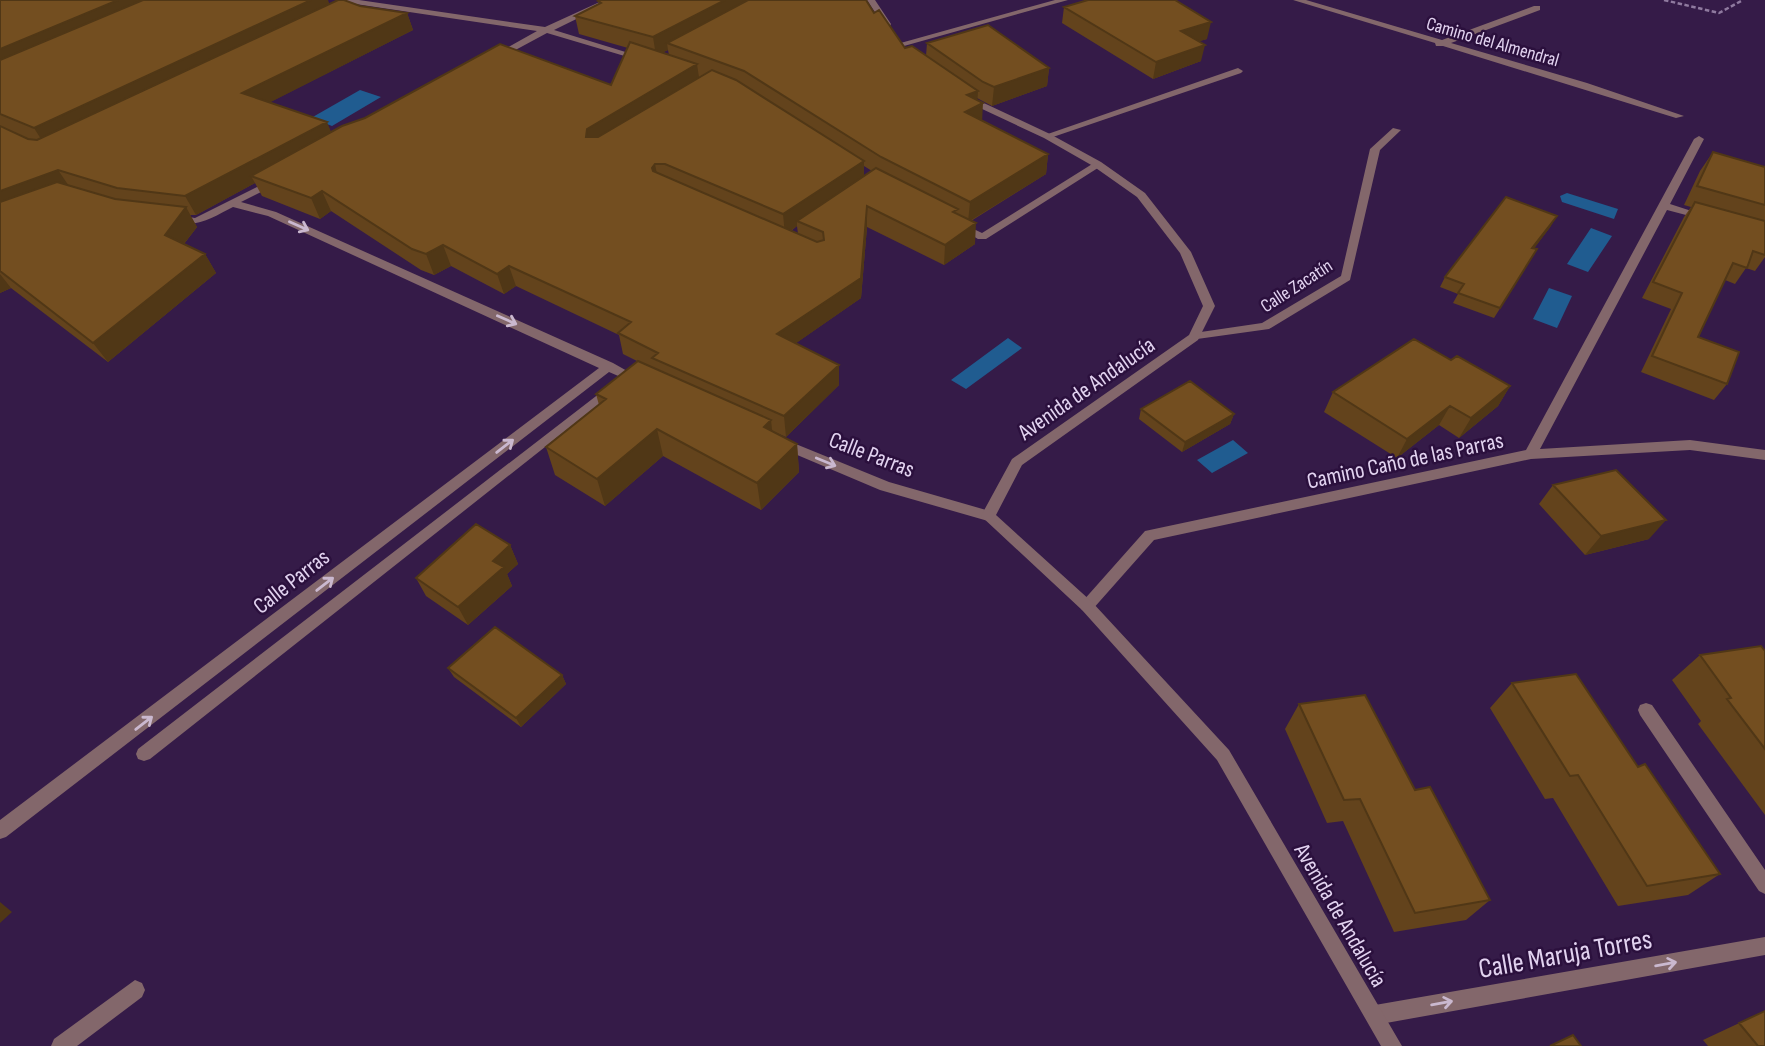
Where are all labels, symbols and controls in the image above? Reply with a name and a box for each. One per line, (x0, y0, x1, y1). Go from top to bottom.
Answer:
street label: Camino del Almendral (1424, 13, 1562, 72)
one-way arrow (288, 220, 309, 233)
street label: Calle Zacatín (1257, 255, 1337, 318)
one-way arrow (495, 314, 517, 327)
street label: Avenida de Andalucía (1012, 331, 1161, 447)
street label: Calle Parras (825, 426, 918, 484)
street label: Camino Caño de las Parras (1304, 426, 1506, 495)
one-way arrow (495, 438, 514, 453)
one-way arrow (815, 456, 837, 469)
street label: Calle Parras (248, 543, 335, 620)
one-way arrow (315, 577, 333, 592)
one-way arrow (134, 715, 153, 730)
street label: Avenida de Andalucía (1287, 838, 1393, 992)
street label: Calle Maruja Torres (1476, 923, 1655, 986)
one-way arrow (1654, 957, 1677, 970)
one-way arrow (1430, 996, 1453, 1009)

